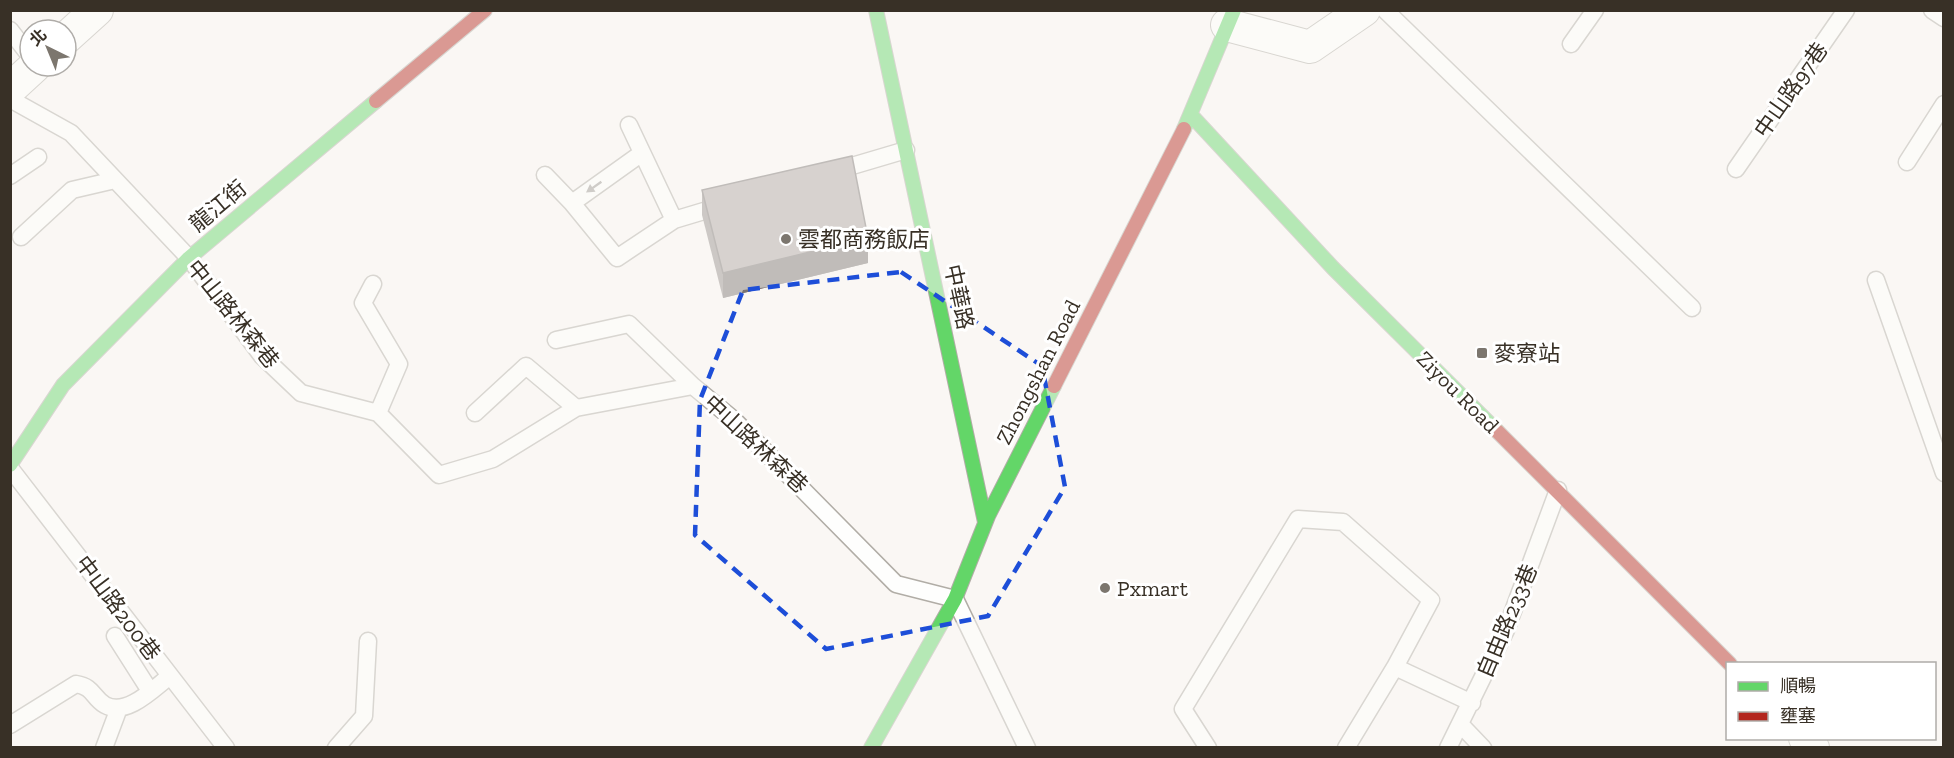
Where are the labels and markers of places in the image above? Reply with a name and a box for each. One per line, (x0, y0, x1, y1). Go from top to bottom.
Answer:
place label: 雲都商務飯店 (798, 226, 930, 253)
marker: 雲都商務飯店 (779, 232, 793, 246)
place label: 麥寮站 (1494, 340, 1560, 367)
marker: 麥寮站 (1475, 346, 1489, 360)
place label: Pxmart (1117, 575, 1189, 602)
marker: Pxmart (1098, 581, 1112, 595)

